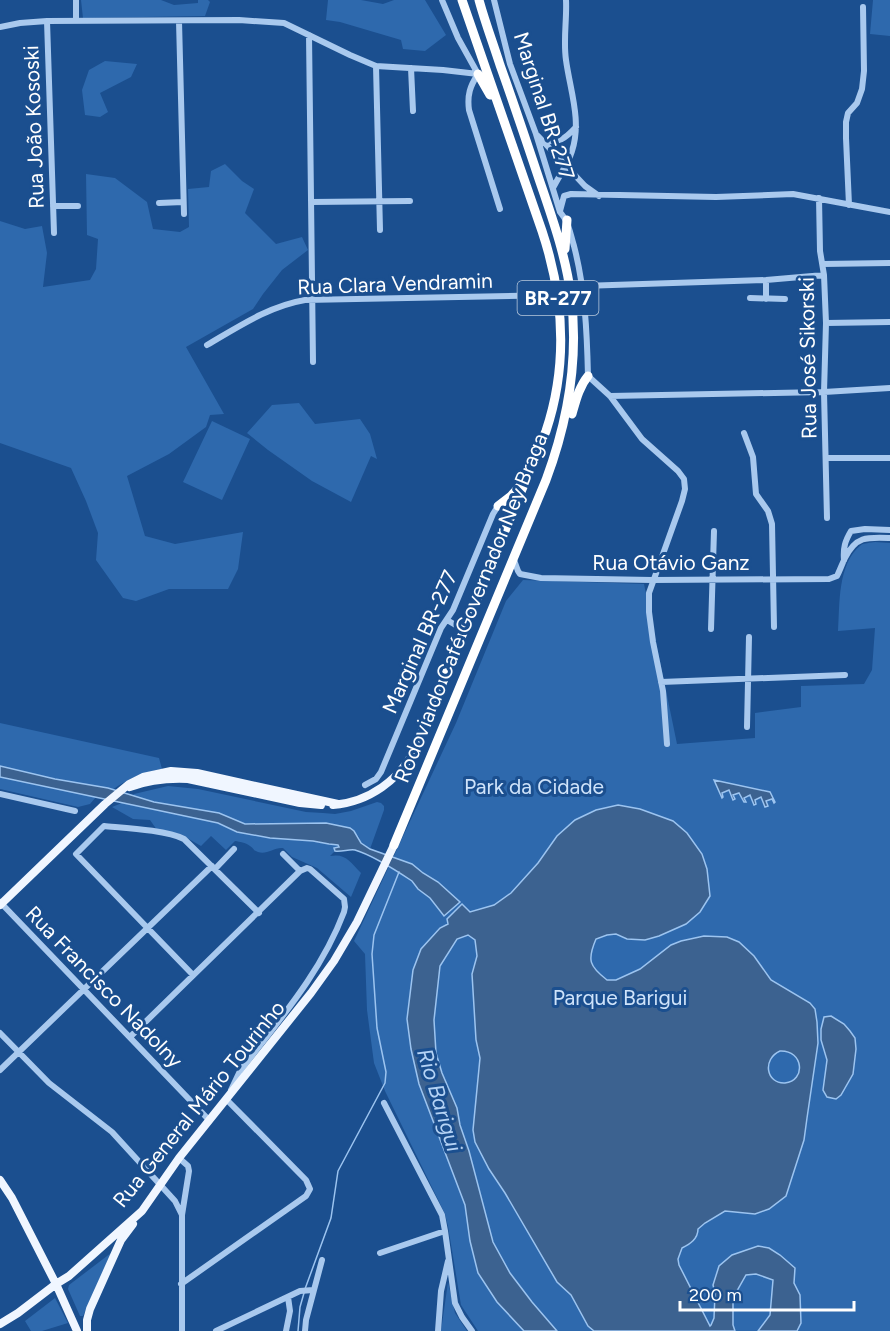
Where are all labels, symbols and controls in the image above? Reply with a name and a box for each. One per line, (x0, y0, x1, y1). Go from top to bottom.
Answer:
street label: Marginal BR-277 (509, 29, 580, 183)
street label: Rua João Kososki (18, 45, 49, 209)
street label: Rua Clara Vendramin (297, 268, 493, 299)
street label: Rua José Sikorski (794, 277, 821, 439)
road number: BR-277 (518, 281, 598, 315)
street label: Rodovia do Café Governador Ney Braga (389, 429, 552, 786)
street label: Rua Otávio Ganz (592, 550, 750, 575)
street label: Marginal BR-277 (377, 566, 462, 717)
park label: Park da Cidade (464, 774, 604, 799)
street label: Rua Francisco Nadolny (21, 901, 188, 1073)
park label: Parque Barigui (553, 985, 687, 1010)
street label: Rua General Mário Tourinho (108, 995, 290, 1212)
water label: Rio Barigui (411, 1045, 468, 1156)
scale bar (680, 1274, 854, 1312)
text: 200 m (689, 1284, 742, 1306)

